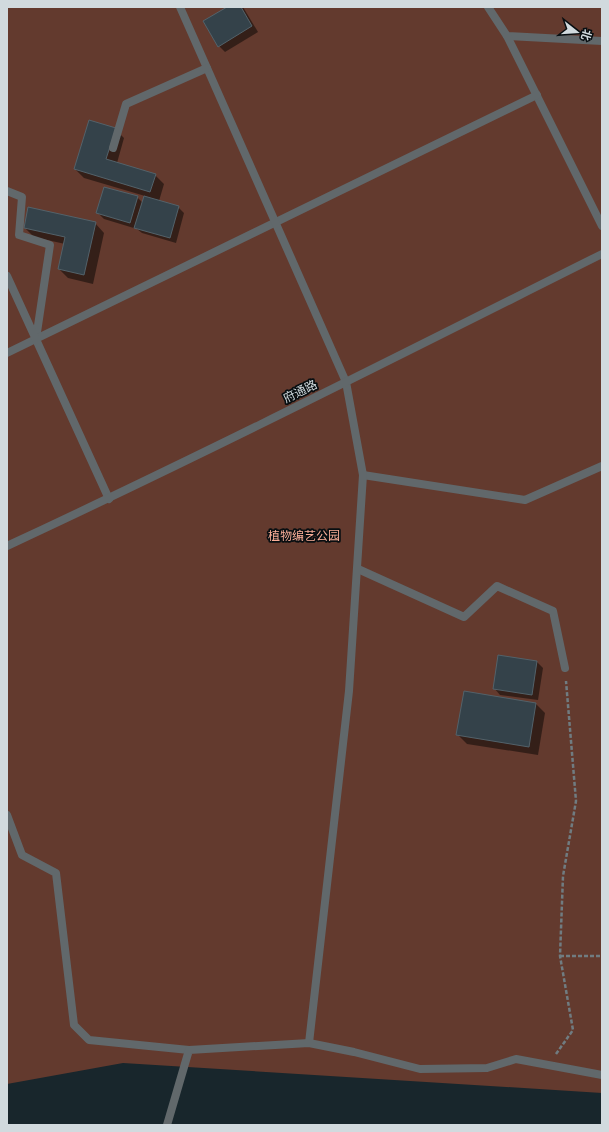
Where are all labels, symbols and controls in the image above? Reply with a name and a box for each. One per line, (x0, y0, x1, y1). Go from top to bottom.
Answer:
north arrow (557, 12, 597, 52)
text: 北 (579, 28, 594, 42)
street label: 府通路 (281, 377, 319, 405)
park label: 植物编艺公园 (268, 529, 340, 542)

